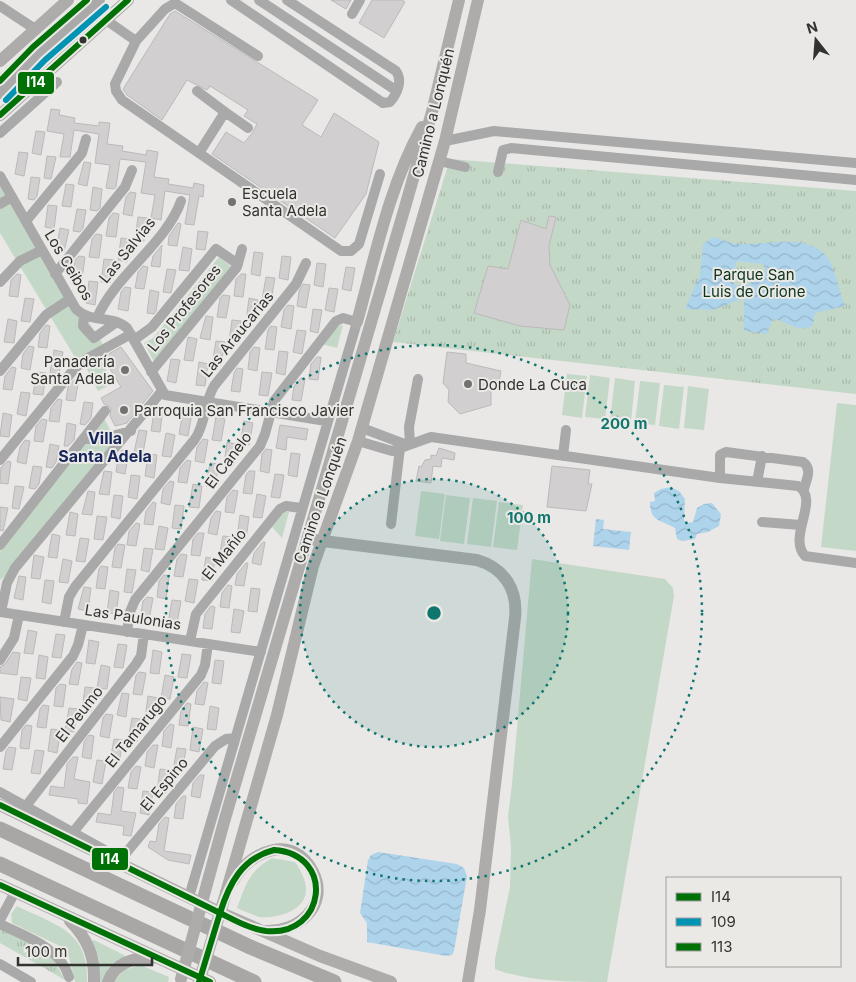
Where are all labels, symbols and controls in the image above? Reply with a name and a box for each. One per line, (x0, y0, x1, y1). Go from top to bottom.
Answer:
north arrow (791, 15, 841, 65)
text: N (804, 17, 820, 37)
unlabelled marker (78, 35, 88, 45)
street label: Camino a Lonquén (408, 46, 458, 180)
line badge: I14 (17, 71, 55, 95)
text: I14 (26, 73, 46, 90)
place label: Escuela Santa Adela (242, 184, 327, 220)
marker: Escuela Santa Adela (226, 196, 238, 208)
street label: Las Salvias (95, 213, 159, 287)
street label: Los Ceibos (41, 226, 98, 304)
street label: Los Profesores (143, 261, 225, 355)
park label: Parque San Luis de Orione (703, 265, 805, 301)
street label: Las Araucarias (196, 287, 278, 381)
place label: Panadería Santa Adela (30, 352, 115, 388)
marker: Panadería Santa Adela (119, 364, 131, 376)
place label: Donde La Cuca (478, 375, 587, 394)
marker: Donde La Cuca (462, 378, 474, 390)
place label: Parroquia San Francisco Javier (134, 401, 355, 420)
marker: Parroquia San Francisco Javier (118, 404, 130, 416)
text: 200 m (601, 414, 647, 433)
district label: Villa Santa Adela (58, 428, 152, 466)
street label: El Canelo (200, 428, 256, 492)
street label: Camino a Lonquén (289, 434, 351, 566)
text: 100 m (507, 508, 551, 527)
street label: El Mañío (198, 525, 250, 583)
street label: Las Paulonias (83, 600, 183, 634)
centre of rings (425, 604, 443, 622)
street label: El Peumo (51, 682, 107, 746)
street label: El Tamarugo (101, 691, 171, 771)
street label: El Espino (136, 753, 192, 815)
line badge: I14 (91, 847, 129, 871)
text: I14 (100, 850, 120, 867)
legend (666, 877, 841, 967)
text: I14 (711, 887, 731, 906)
text: 109 (711, 912, 736, 931)
scale bar (18, 934, 151, 966)
text: 113 (711, 937, 732, 956)
text: 100 m (25, 942, 67, 961)

